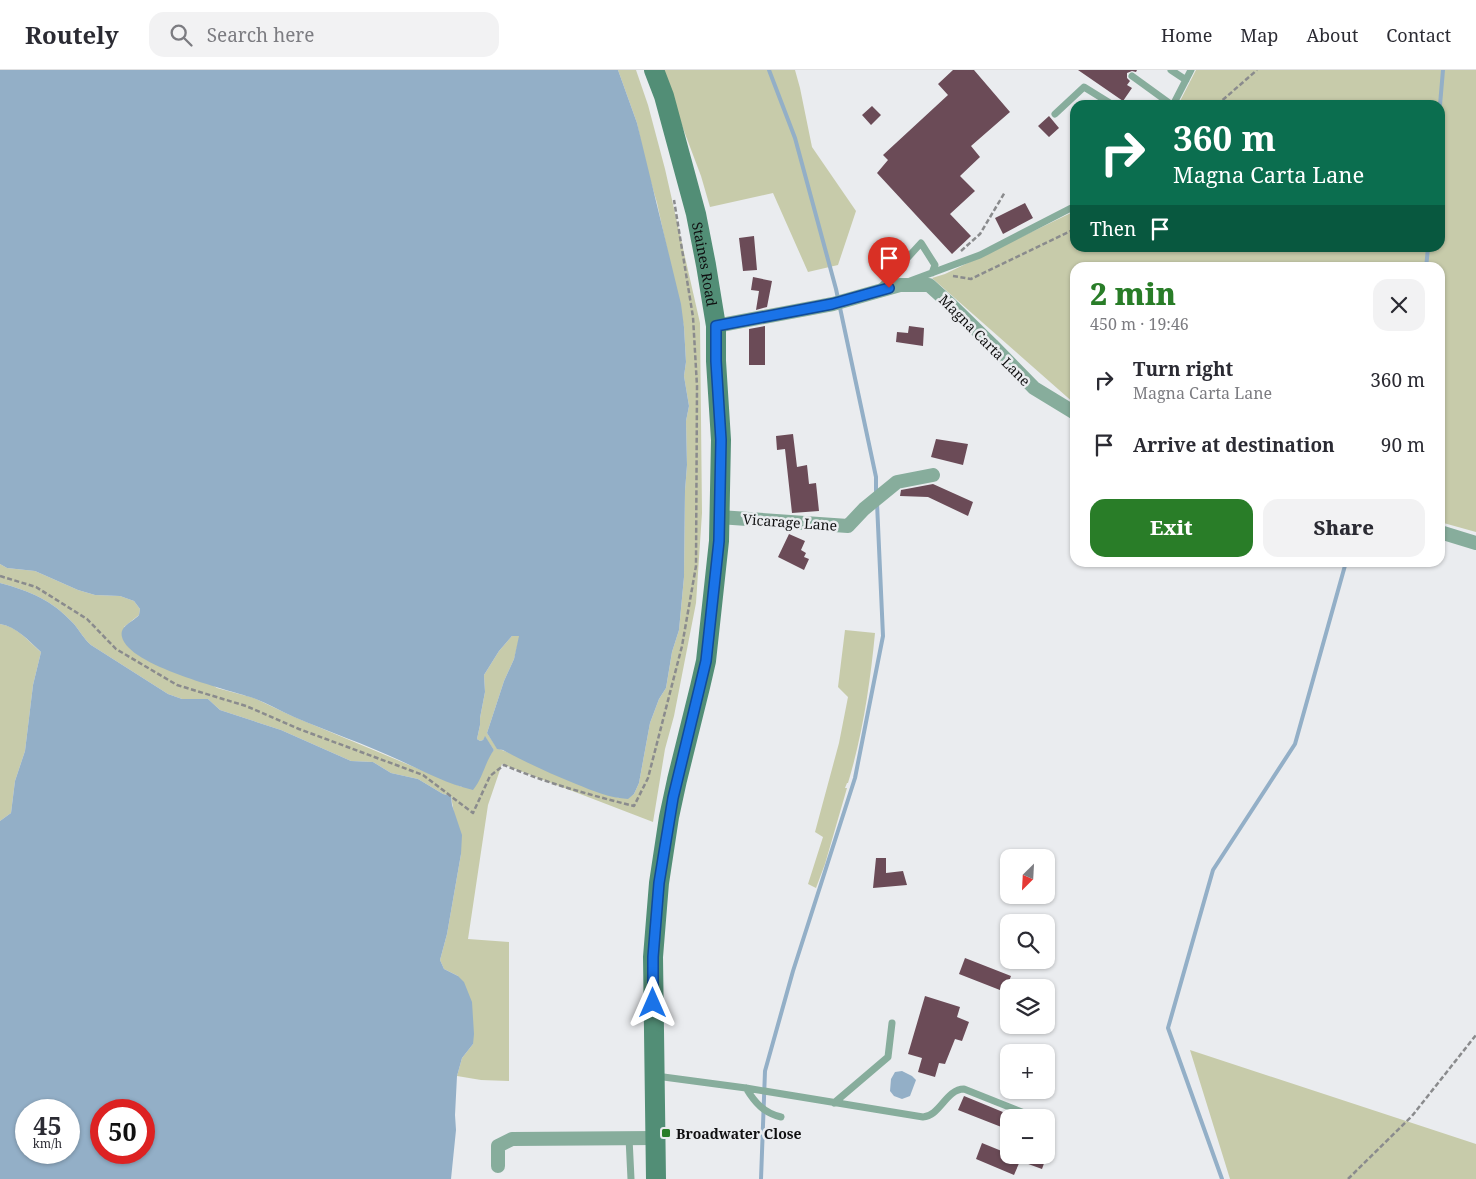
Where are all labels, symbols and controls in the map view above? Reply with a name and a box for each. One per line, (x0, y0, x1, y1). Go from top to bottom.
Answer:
search box (149, 12, 499, 57)
text: Routely (25, 18, 119, 51)
icon: search (167, 21, 195, 49)
text: Search here (207, 22, 314, 48)
text: Home (1161, 23, 1212, 47)
text: Map (1240, 23, 1278, 47)
text: About (1306, 23, 1358, 47)
text: Contact (1386, 23, 1451, 47)
text: 360 m (1173, 114, 1276, 161)
icon: right (1090, 120, 1155, 185)
text: Magna Carta Lane (1173, 159, 1364, 189)
icon: arrive (1146, 215, 1174, 243)
text: Then (1090, 216, 1136, 242)
street label: Staines Road (688, 220, 722, 308)
pin (868, 237, 910, 288)
icon: arrive (875, 244, 903, 272)
text: 2 min (1090, 273, 1176, 314)
button: close (1373, 279, 1425, 331)
street label: Magna Carta Lane (935, 290, 1035, 390)
text: 450 m · 19:46 (1090, 313, 1189, 335)
text: Turn right (1133, 356, 1233, 382)
icon: right (1090, 366, 1118, 394)
text: 360 m (1370, 367, 1425, 393)
text: Magna Carta Lane (1133, 382, 1272, 404)
icon: arrive (1090, 431, 1118, 459)
text: Arrive at destination (1133, 432, 1335, 458)
text: 90 m (1381, 432, 1425, 458)
button: Exit (1090, 499, 1253, 557)
button: Share (1263, 499, 1425, 557)
street label: Vicarage Lane (742, 509, 838, 535)
north arrow (1000, 849, 1055, 904)
map controls (1000, 849, 1055, 1164)
button: search (1000, 914, 1055, 969)
position arrow (626, 976, 678, 1028)
button: layers (1000, 979, 1055, 1034)
button: + (1000, 1044, 1055, 1099)
speed limit sign: 50 (90, 1099, 155, 1164)
text: 45 (33, 1108, 62, 1142)
button: − (1000, 1109, 1055, 1164)
place label: Broadwater Close (676, 1124, 801, 1143)
marker: Broadwater Close (660, 1127, 672, 1139)
text: km/h (33, 1135, 62, 1152)

